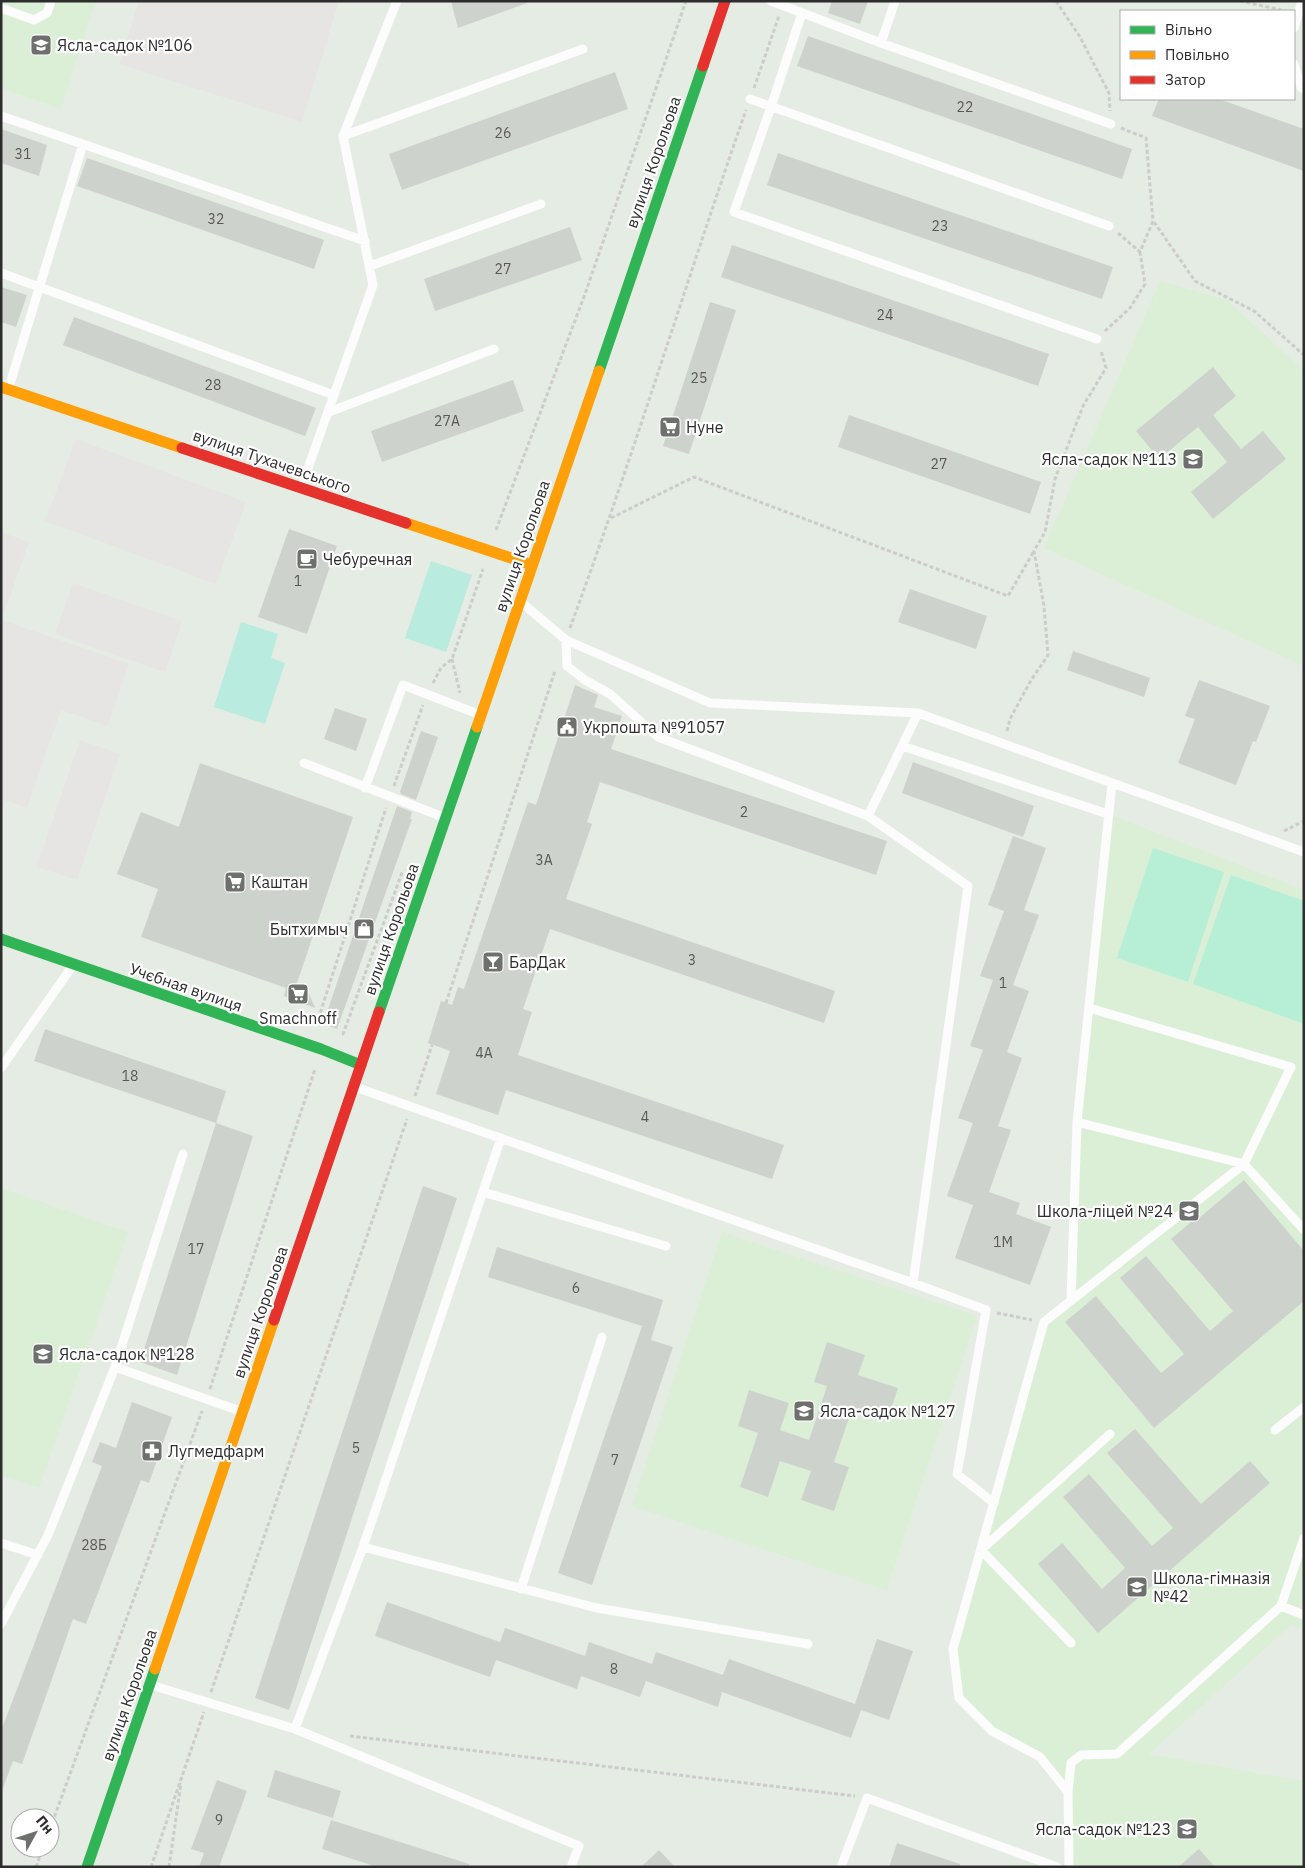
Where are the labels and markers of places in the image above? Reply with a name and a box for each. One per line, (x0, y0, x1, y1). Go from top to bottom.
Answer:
school or university icon: Ясла-садок №106 (29, 33, 53, 57)
place label: Ясла-садок №106 (57, 35, 193, 55)
supermarket icon: Нуне (658, 415, 682, 439)
place label: Нуне (686, 417, 724, 437)
school or university icon: Ясла-садок №113 (1181, 447, 1205, 471)
place label: Ясла-садок №113 (1041, 449, 1177, 469)
cafe icon: Чебуречная (295, 547, 319, 571)
place label: Чебуречная (323, 549, 412, 569)
public building icon: Укрпошта №91057 (555, 715, 579, 739)
place label: Укрпошта №91057 (583, 717, 725, 737)
supermarket icon: Каштан (223, 870, 247, 894)
place label: Каштан (251, 872, 308, 892)
shop icon: Бытхимыч (352, 917, 376, 941)
place label: Бытхимыч (270, 919, 348, 939)
bar icon: БарДак (481, 950, 505, 974)
place label: БарДак (509, 952, 566, 972)
supermarket icon: Smachnoff (286, 982, 310, 1006)
place label: Smachnoff (259, 1008, 337, 1028)
school or university icon: Школа-ліцей №24 (1177, 1199, 1201, 1223)
place label: Школа-ліцей №24 (1037, 1201, 1173, 1221)
school or university icon: Ясла-садок №128 (31, 1342, 55, 1366)
place label: Ясла-садок №128 (59, 1344, 195, 1364)
school or university icon: Ясла-садок №127 (792, 1399, 816, 1423)
place label: Ясла-садок №127 (820, 1401, 956, 1421)
pharmacy icon: Лугмедфарм (140, 1439, 164, 1463)
place label: Лугмедфарм (168, 1441, 264, 1461)
place label: Школа-гімназія №42 (1153, 1568, 1270, 1606)
school or university icon: Школа-гімназія №42 (1125, 1575, 1149, 1599)
school or university icon: Ясла-садок №123 (1175, 1817, 1199, 1841)
place label: Ясла-садок №123 (1035, 1819, 1171, 1839)

